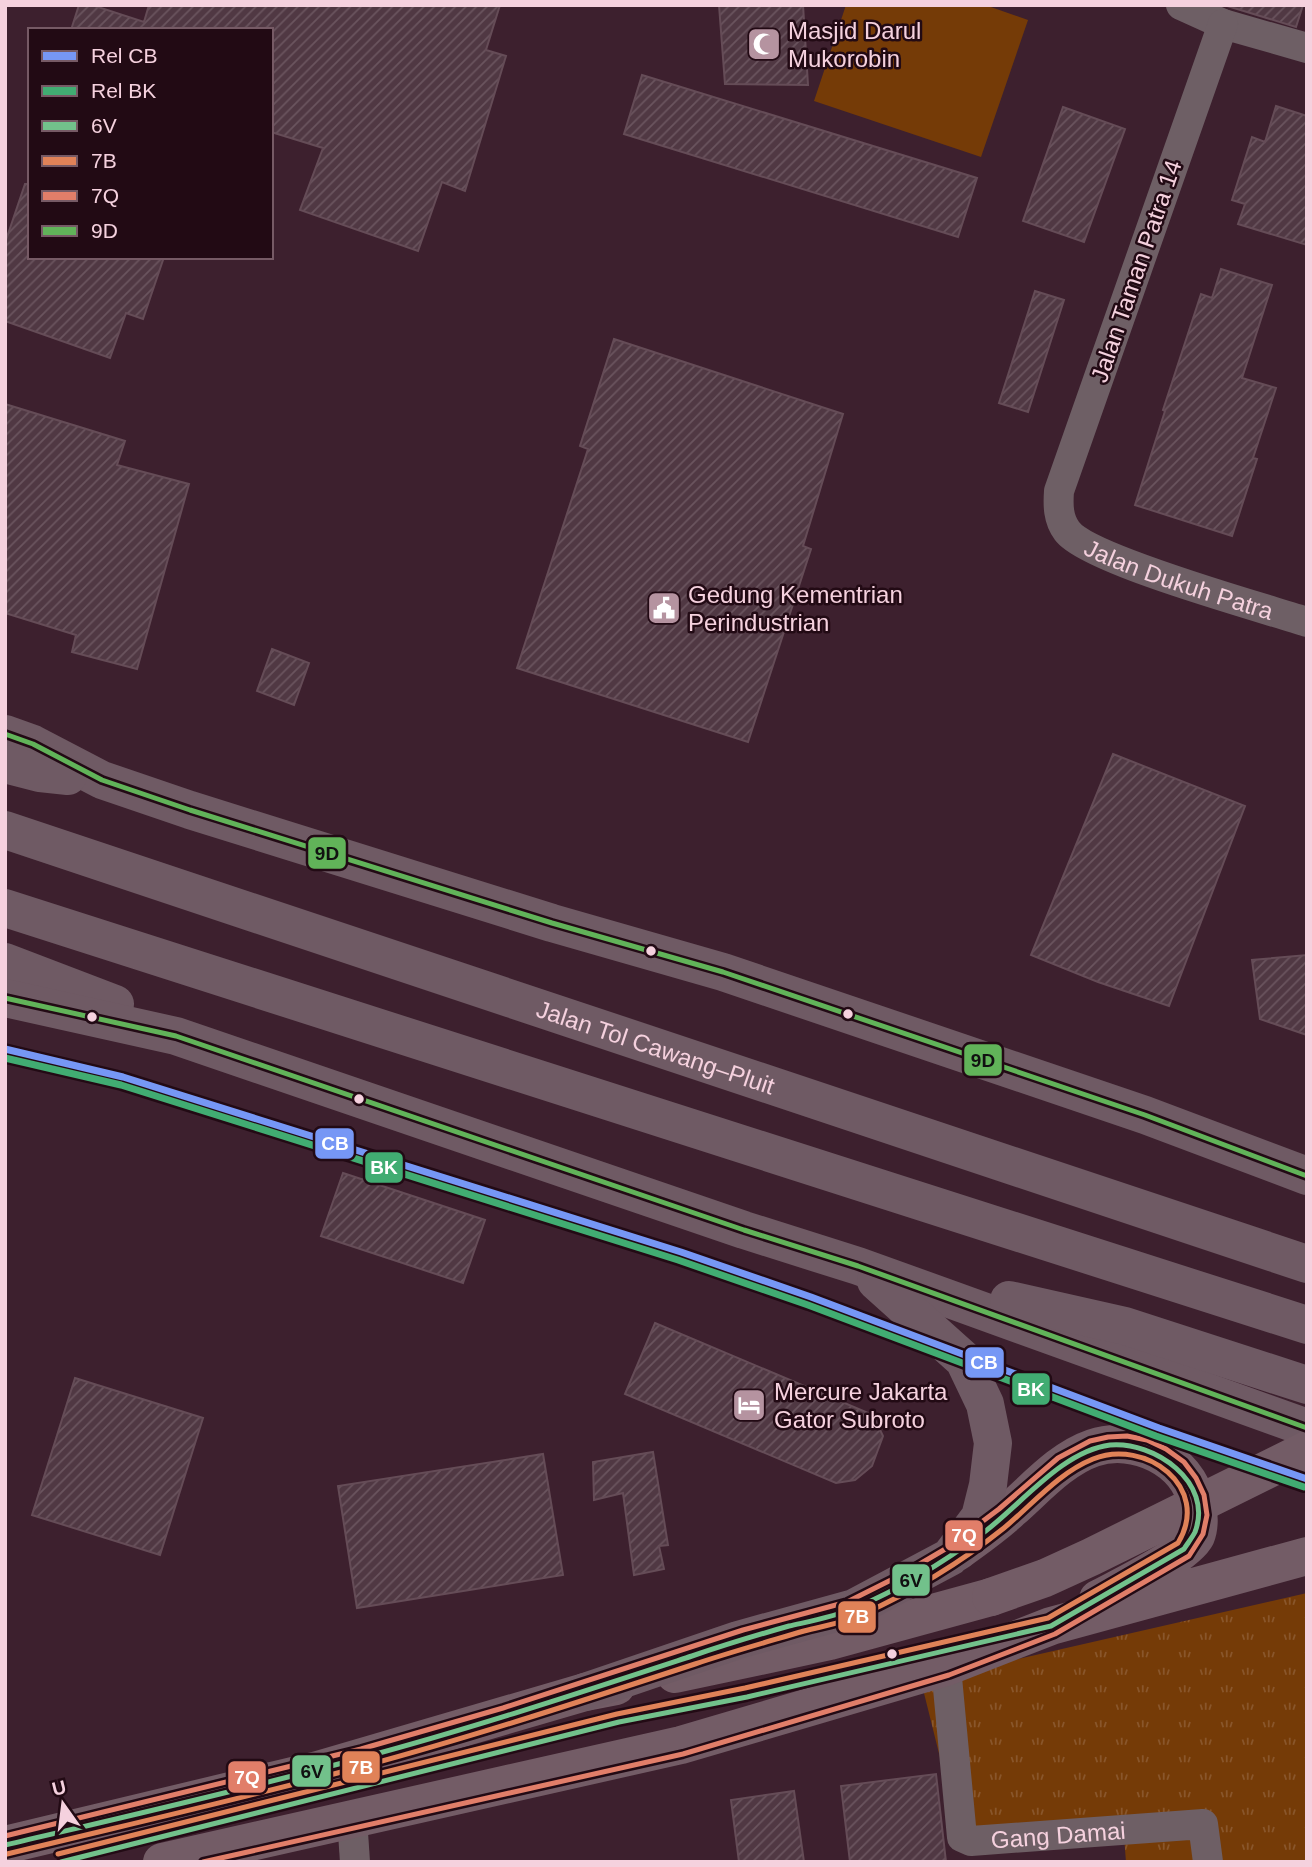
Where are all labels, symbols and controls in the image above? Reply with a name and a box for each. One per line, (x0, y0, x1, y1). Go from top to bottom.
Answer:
place label: Masjid Darul Mukorobin (788, 17, 921, 72)
mosque icon: Masjid Darul Mukorobin (745, 25, 783, 63)
legend (28, 28, 273, 259)
text: Rel CB (91, 44, 158, 67)
text: Rel BK (91, 79, 156, 102)
text: 6V (91, 114, 117, 137)
text: 7B (91, 149, 117, 172)
street label: Jalan Taman Patra 14 (1085, 156, 1187, 386)
text: 7Q (91, 184, 119, 207)
text: 9D (91, 219, 118, 242)
street label: Jalan Dukuh Patra (1080, 533, 1277, 625)
place label: Gedung Kementrian Perindustrian (688, 581, 903, 636)
public building icon: Gedung Kementrian Perindustrian (645, 589, 683, 627)
line badge: 9D (307, 836, 347, 870)
text: 9D (315, 843, 339, 864)
unlabelled marker (644, 944, 658, 958)
street label: Jalan Tol Cawang–Pluit (533, 995, 779, 1099)
unlabelled marker (841, 1007, 855, 1021)
unlabelled marker (85, 1010, 99, 1024)
line badge: 9D (963, 1043, 1003, 1077)
text: 9D (971, 1050, 995, 1071)
unlabelled marker (352, 1092, 366, 1106)
line badge: CB (314, 1127, 355, 1160)
text: CB (321, 1133, 349, 1154)
line badge: BK (364, 1151, 404, 1184)
text: BK (370, 1157, 398, 1178)
line badge: CB (964, 1346, 1005, 1379)
text: CB (970, 1352, 998, 1373)
line badge: BK (1011, 1372, 1051, 1406)
place label: Mercure Jakarta Gator Subroto (774, 1378, 948, 1433)
text: BK (1017, 1379, 1045, 1400)
hotel icon: Mercure Jakarta Gator Subroto (730, 1386, 768, 1424)
line badge: 7Q (944, 1519, 984, 1552)
text: 7Q (951, 1525, 977, 1546)
line badge: 6V (891, 1563, 931, 1597)
text: 6V (899, 1570, 923, 1591)
line badge: 7B (837, 1600, 877, 1634)
text: 7B (845, 1606, 869, 1627)
unlabelled marker (885, 1647, 899, 1661)
line badge: 7B (341, 1750, 381, 1784)
line badge: 6V (291, 1754, 332, 1788)
text: 7B (349, 1757, 373, 1778)
line badge: 7Q (227, 1760, 267, 1794)
text: 6V (300, 1761, 324, 1782)
text: 7Q (234, 1767, 260, 1788)
north arrow (28, 1769, 98, 1839)
text: U (50, 1776, 68, 1800)
street label: Gang Damai (990, 1816, 1126, 1853)

